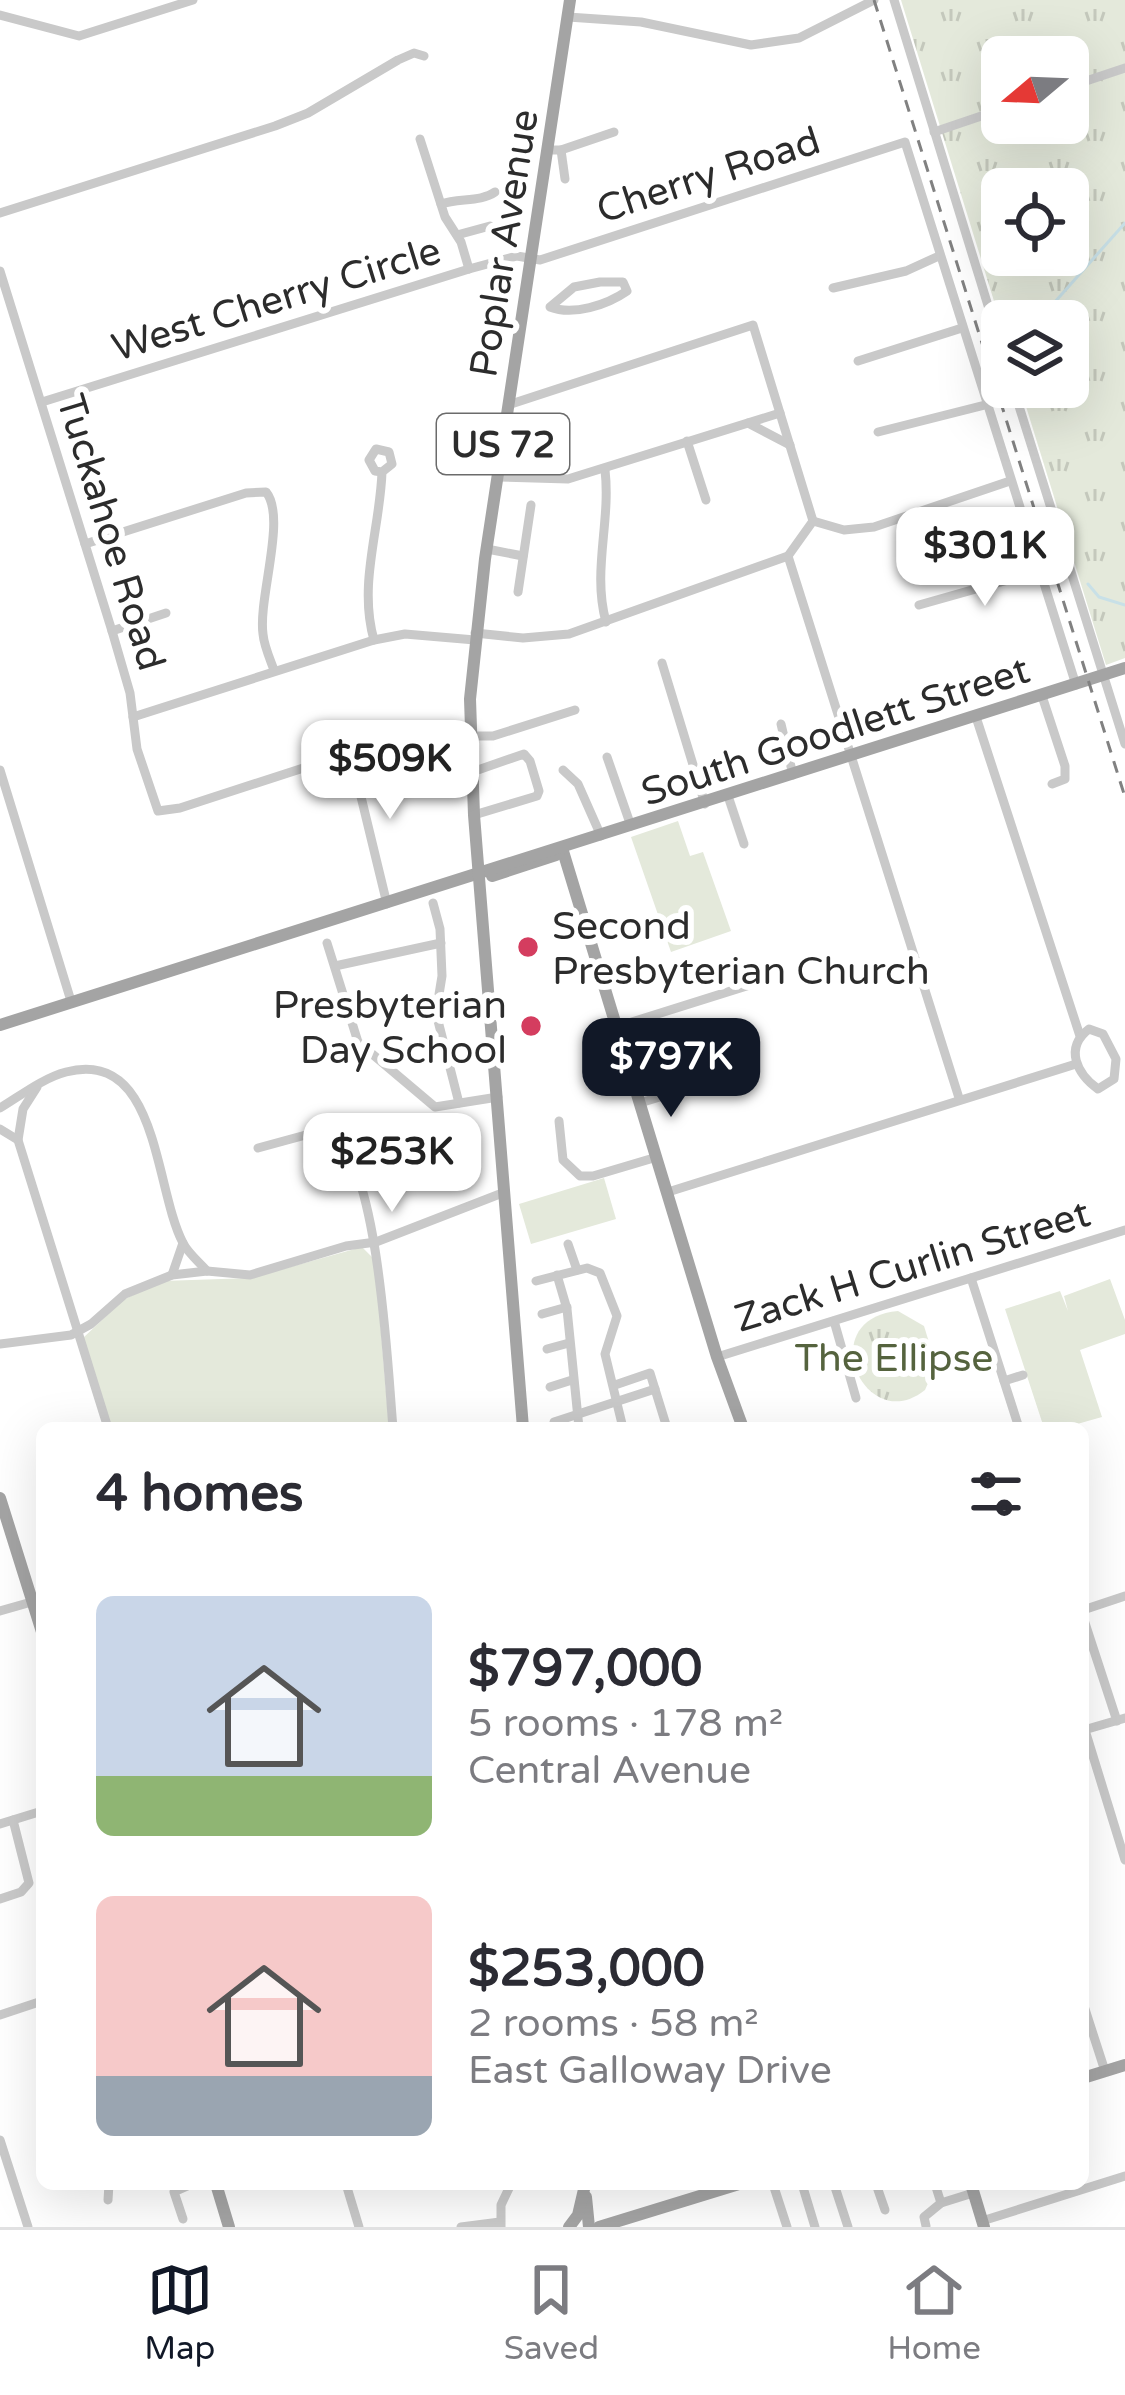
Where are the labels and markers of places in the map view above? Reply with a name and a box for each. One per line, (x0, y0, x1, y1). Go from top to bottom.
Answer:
pin: $301K (901, 507, 1069, 609)
pin: $509K (306, 720, 474, 822)
place label: Second Presbyterian Church (552, 903, 930, 995)
marker: Second Presbyterian Church (515, 934, 541, 960)
place label: Presbyterian Day School (273, 982, 507, 1074)
marker: Presbyterian Day School (518, 1013, 544, 1039)
pin: $797K (587, 1018, 755, 1120)
pin: $253K (308, 1113, 476, 1215)

